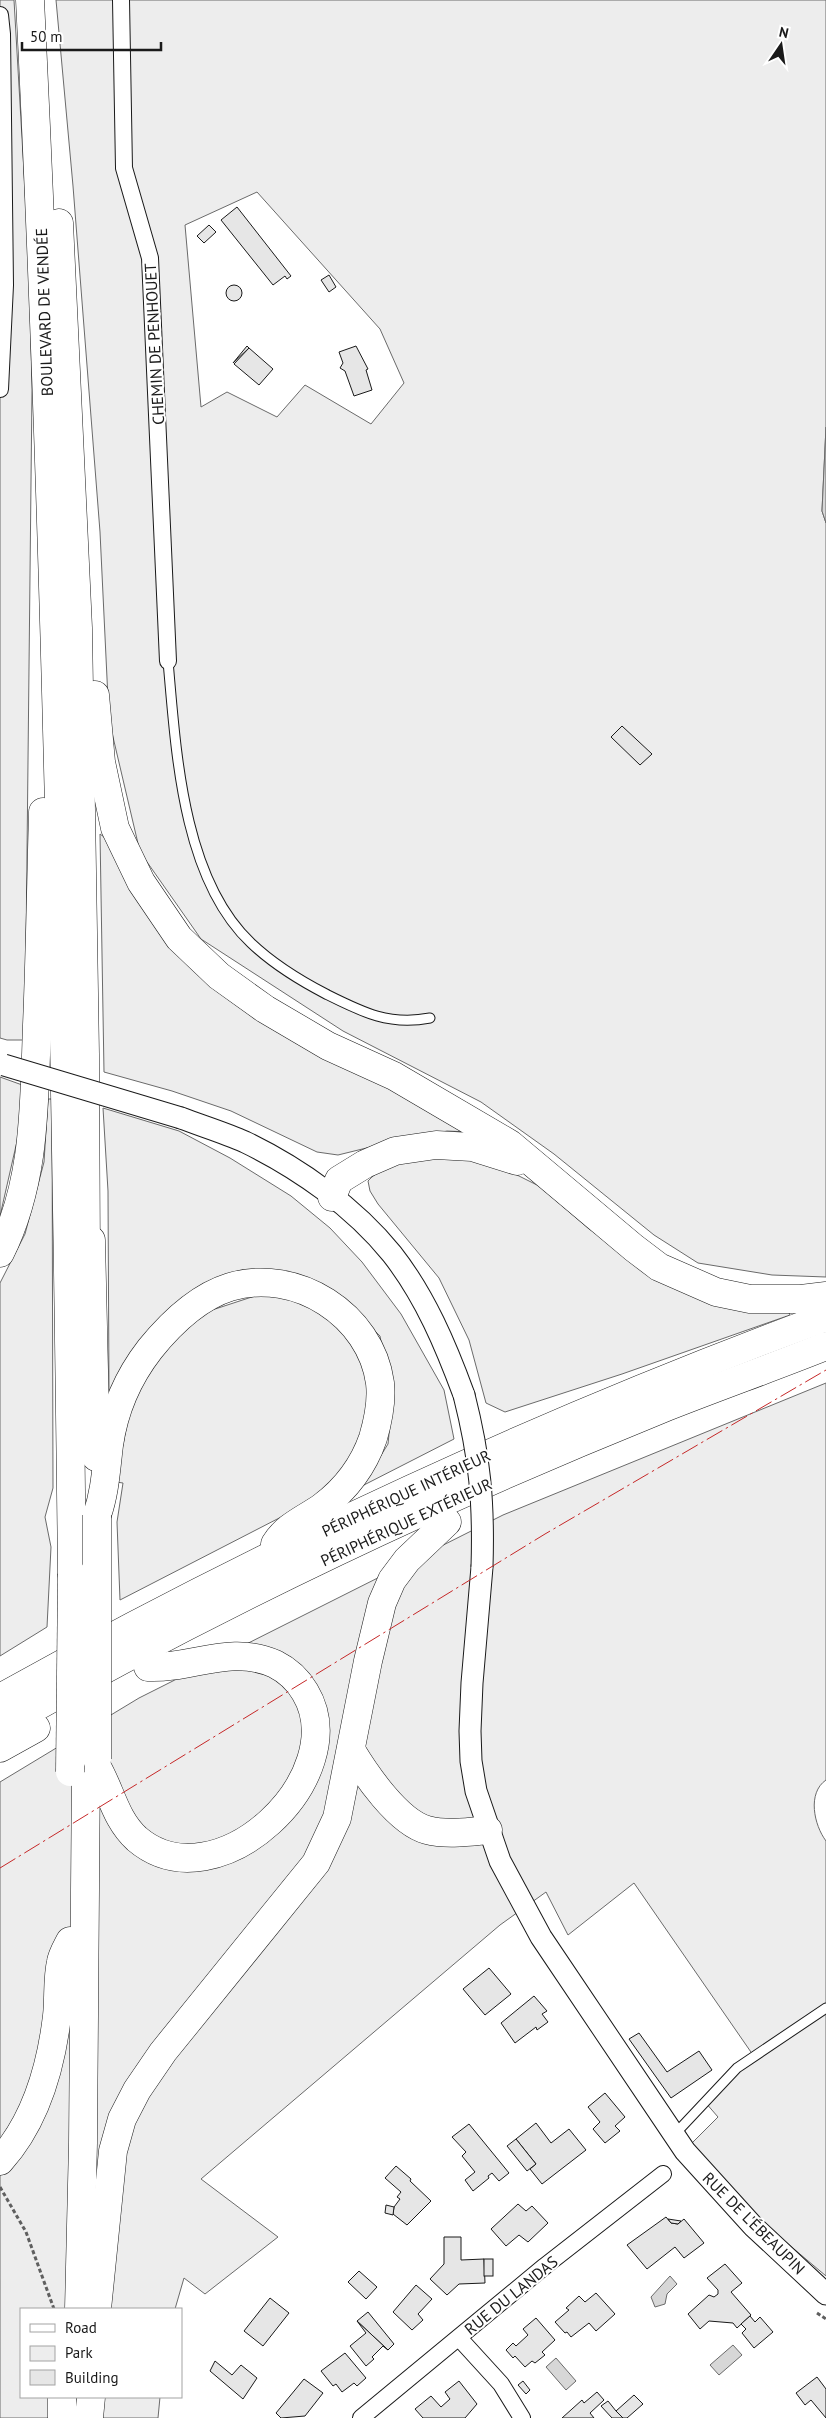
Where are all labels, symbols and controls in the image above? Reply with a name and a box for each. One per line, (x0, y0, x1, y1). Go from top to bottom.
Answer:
scale bar (22, 20, 161, 52)
north arrow (756, 20, 806, 70)
text: N (777, 23, 790, 42)
text: 50 m (30, 27, 63, 46)
street label: BOULEVARD DE VENDÉE (31, 227, 57, 397)
street label: CHEMIN DE PENHOUET (140, 262, 168, 425)
street label: PÉRIPHÉRIQUE INTÉRIEUR (318, 1445, 494, 1541)
street label: PÉRIPHÉRIQUE EXTÉRIEUR (317, 1474, 495, 1570)
street label: RUE DE L'ÉBEAUPIN (699, 2168, 809, 2278)
street label: RUE DU LANDAS (460, 2251, 562, 2339)
legend (20, 2308, 182, 2398)
text: Road (65, 2318, 97, 2337)
text: Park (65, 2343, 93, 2362)
text: Building (65, 2368, 119, 2387)

